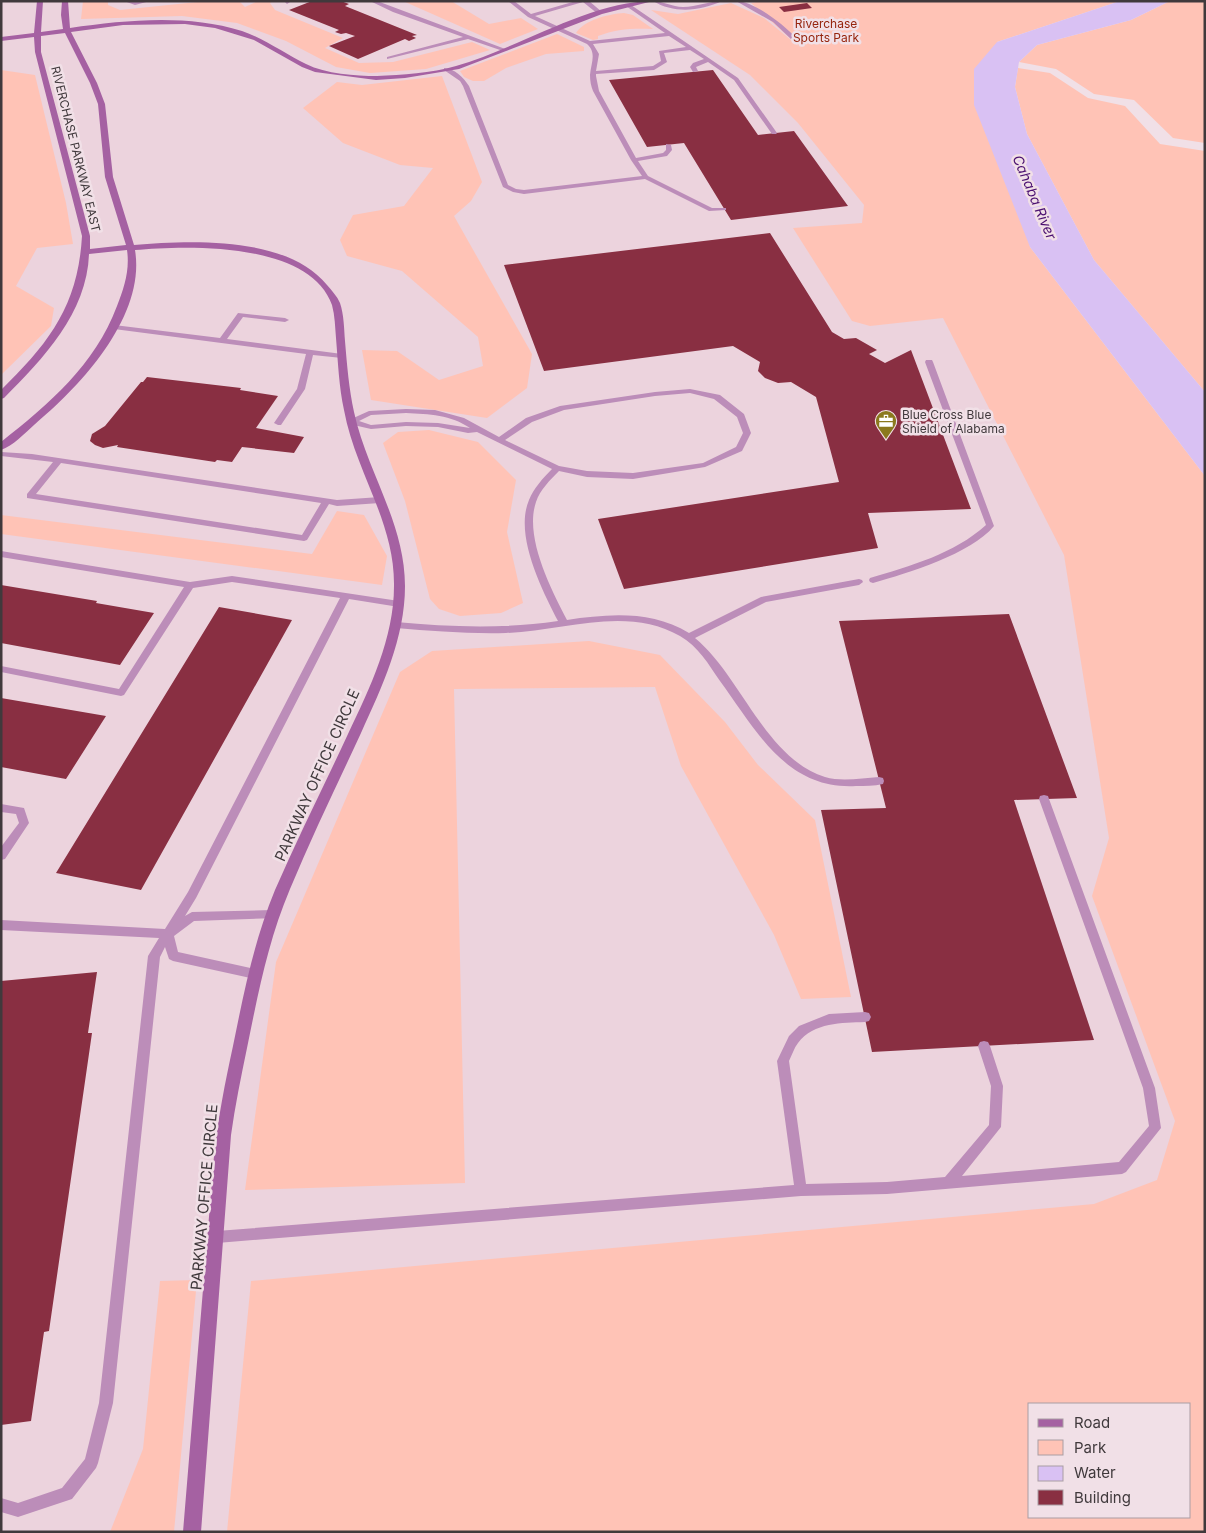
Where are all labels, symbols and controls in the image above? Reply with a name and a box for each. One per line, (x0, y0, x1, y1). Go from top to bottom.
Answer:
park label: Riverchase Sports Park (793, 16, 859, 45)
street label: RIVERCHASE PARKWAY EAST (48, 65, 104, 234)
water label: Cahaba River (1010, 152, 1061, 242)
place label: Blue Cross Blue Shield of Alabama (902, 407, 1005, 436)
office icon: Blue Cross Blue Shield of Alabama (874, 409, 898, 440)
street label: PARKWAY OFFICE CIRCLE (270, 686, 364, 864)
street label: PARKWAY OFFICE CIRCLE (186, 1103, 222, 1291)
legend (1028, 1403, 1191, 1518)
text: Road (1074, 1413, 1110, 1432)
text: Park (1074, 1438, 1107, 1457)
text: Water (1074, 1463, 1116, 1482)
text: Building (1074, 1488, 1131, 1507)

